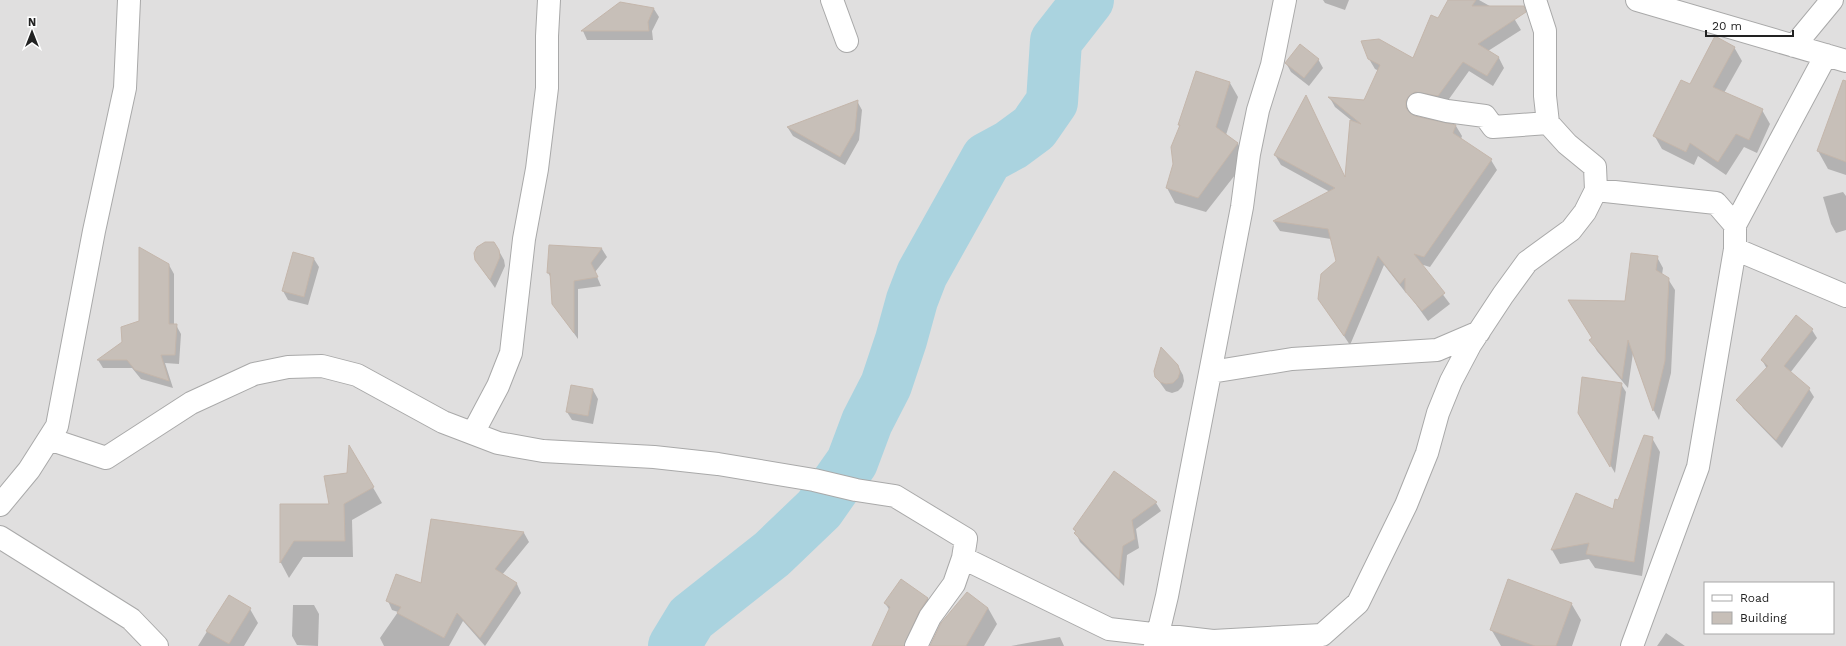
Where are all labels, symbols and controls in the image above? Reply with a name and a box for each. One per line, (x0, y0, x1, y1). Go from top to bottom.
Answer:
north arrow (12, 12, 52, 52)
scale bar (1706, 12, 1793, 38)
text: N (28, 16, 36, 29)
text: 20 m (1712, 19, 1742, 33)
legend (1704, 582, 1834, 634)
text: Road (1740, 591, 1769, 605)
text: Building (1740, 611, 1787, 625)

